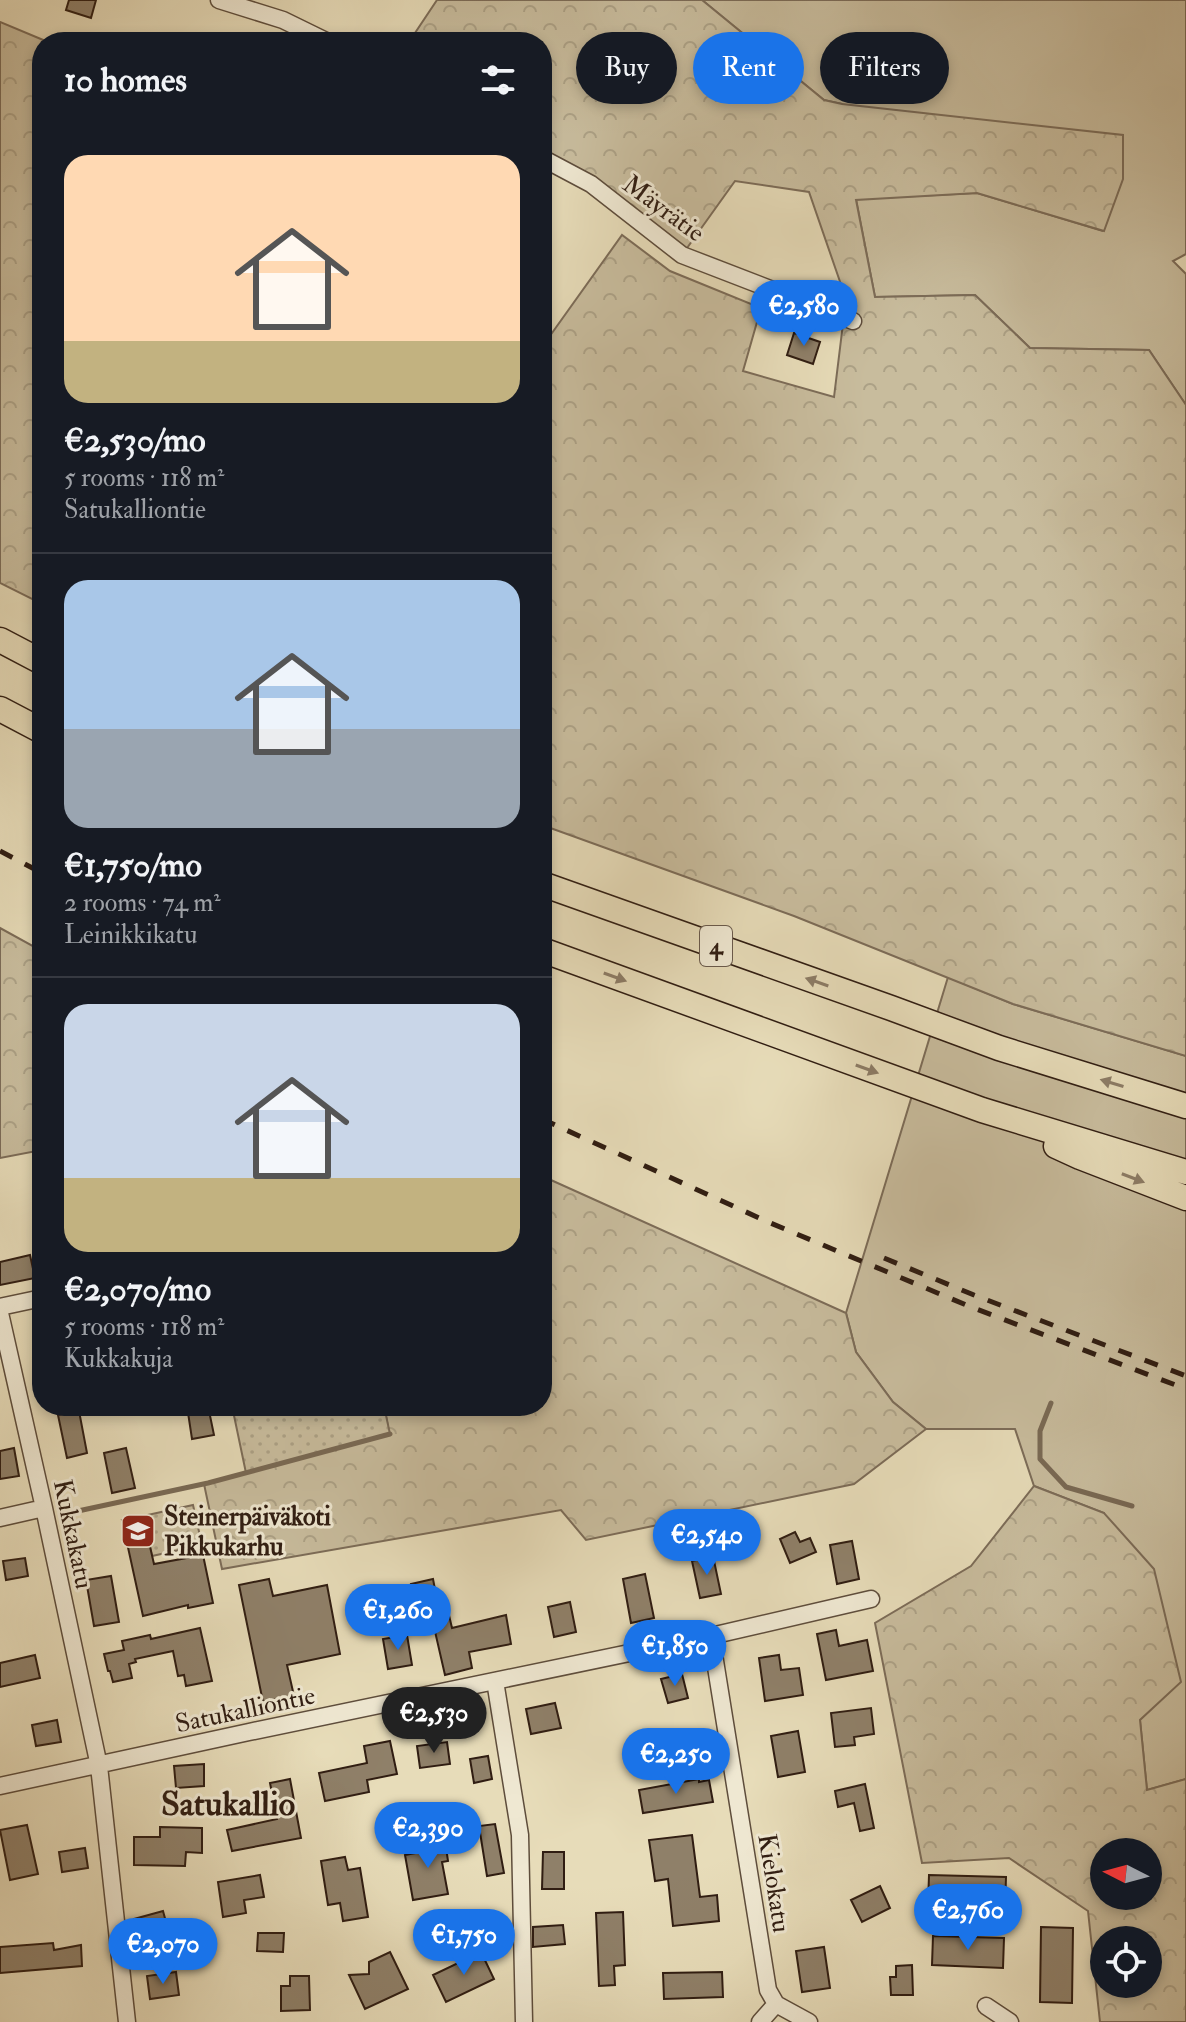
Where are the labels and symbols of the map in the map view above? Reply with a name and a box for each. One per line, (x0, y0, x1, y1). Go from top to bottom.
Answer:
street label: Mäyrätie (616, 168, 711, 249)
pin: €2,580 (739, 280, 869, 348)
road number: 4 (700, 926, 732, 966)
one-way arrow (603, 971, 627, 984)
one-way arrow (805, 975, 829, 987)
one-way arrow (855, 1063, 879, 1075)
one-way arrow (1099, 1076, 1123, 1089)
one-way arrow (1121, 1172, 1145, 1185)
street label: Kukkakatu (46, 1477, 100, 1592)
place label: Steinerpäiväkoti Pikkukarhu (164, 1501, 331, 1563)
pin: €2,540 (642, 1509, 772, 1577)
school or university icon: Steinerpäiväkoti Pikkukarhu (119, 1512, 157, 1550)
pin: €1,260 (333, 1584, 463, 1652)
pin: €1,850 (610, 1620, 740, 1688)
street label: Satukalliontie (172, 1680, 318, 1740)
pin: €2,530 (369, 1687, 499, 1755)
pin: €2,250 (611, 1728, 741, 1796)
district label: Satukallio (161, 1783, 295, 1826)
pin: €2,390 (363, 1802, 493, 1870)
street label: Kielokatu (750, 1831, 798, 1935)
north arrow (1090, 1838, 1162, 1910)
pin: €2,760 (903, 1884, 1033, 1952)
pin: €1,750 (399, 1909, 529, 1977)
pin: €2,070 (98, 1918, 228, 1986)

